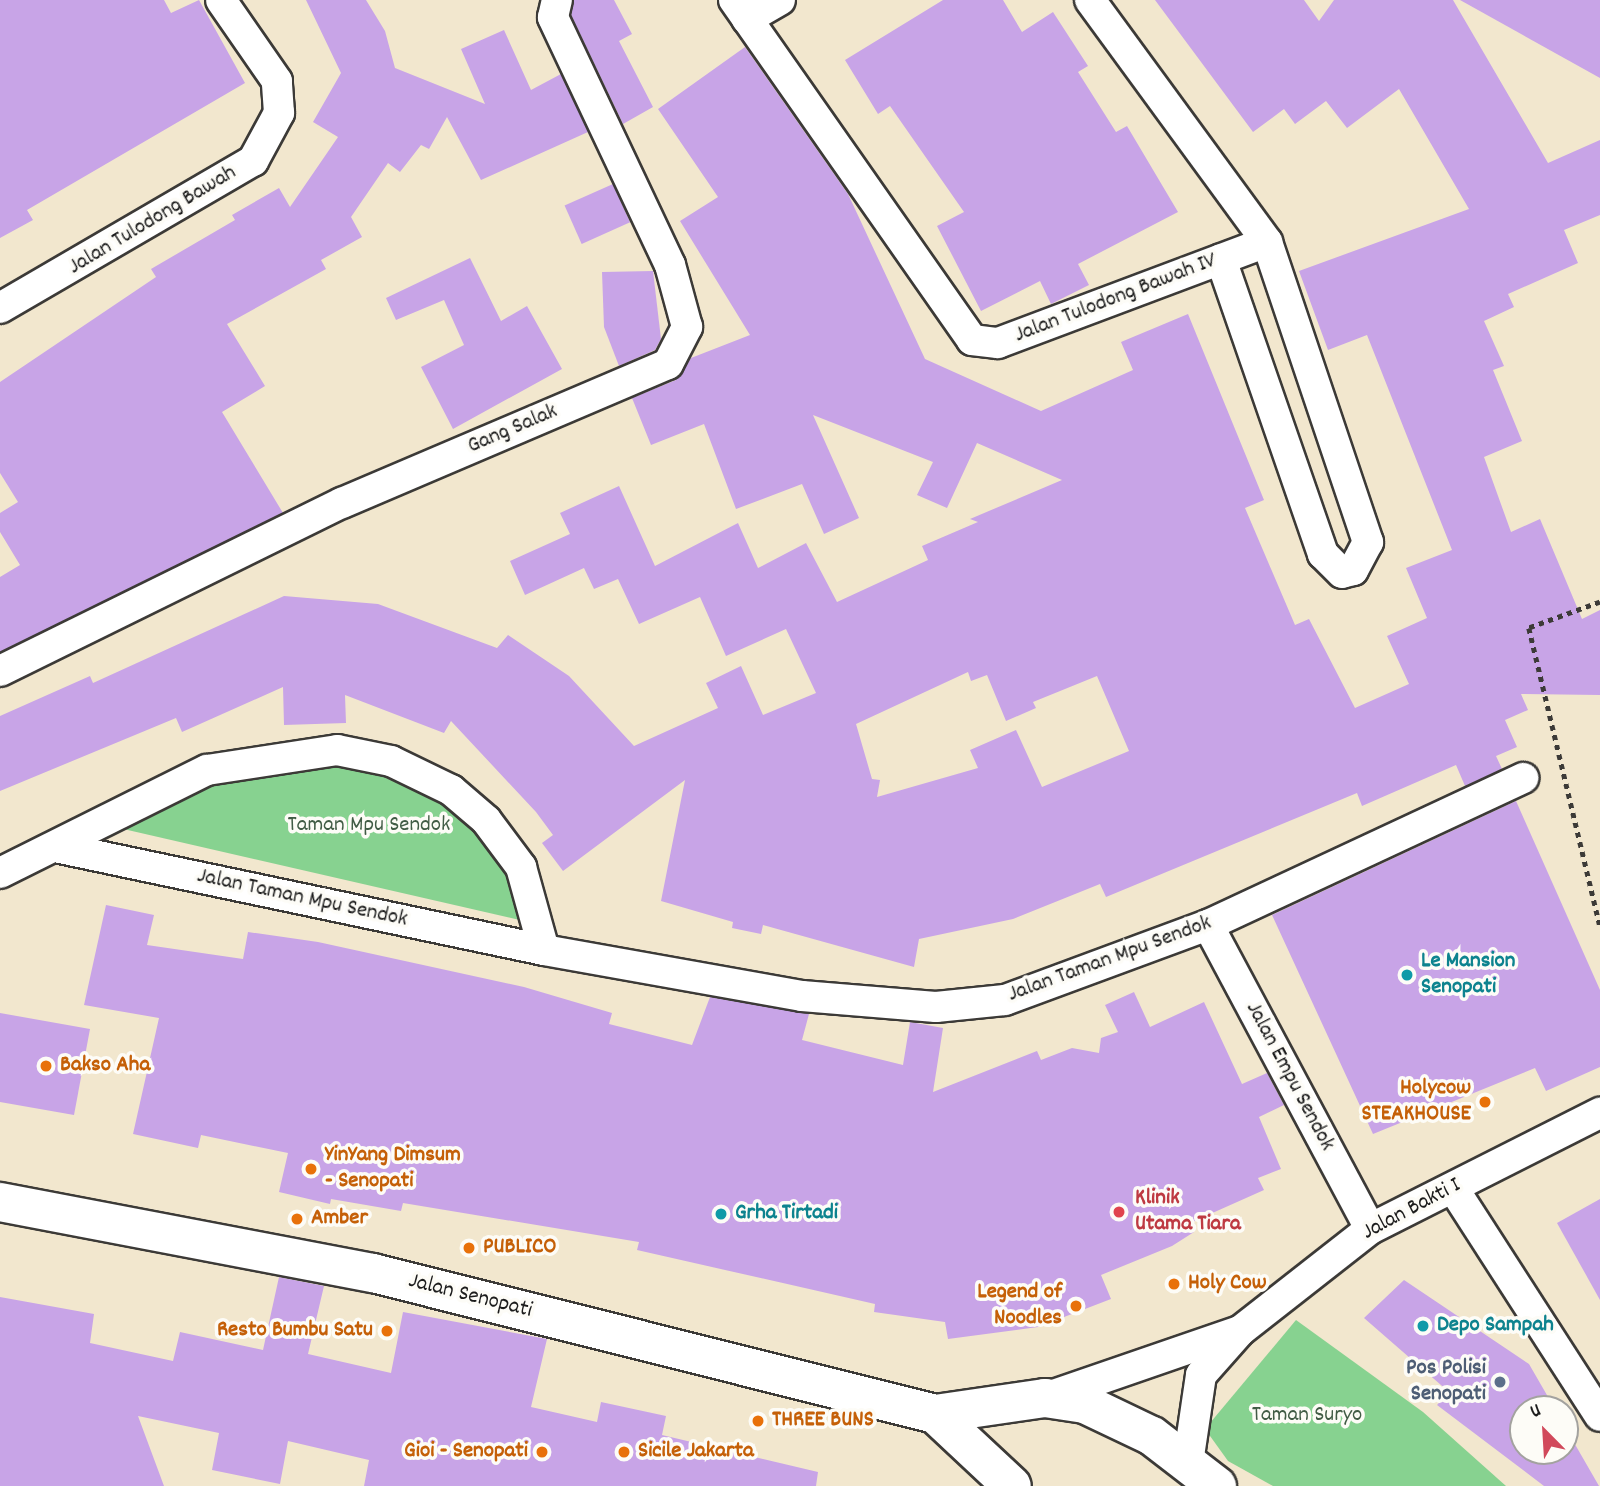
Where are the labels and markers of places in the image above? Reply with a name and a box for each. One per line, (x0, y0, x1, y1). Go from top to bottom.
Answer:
place label: Le Mansion Senopati (1421, 948, 1515, 1002)
marker: Le Mansion Senopati (1399, 967, 1415, 983)
place label: Bakso Aha (60, 1052, 150, 1080)
marker: Bakso Aha (38, 1058, 54, 1074)
place label: Holycow STEAKHOUSE (1361, 1075, 1471, 1129)
marker: Holycow STEAKHOUSE (1477, 1094, 1493, 1110)
place label: YinYang Dimsum - Senopati (325, 1142, 461, 1196)
marker: YinYang Dimsum - Senopati (303, 1161, 319, 1177)
place label: Klinik Utama Tiara (1135, 1185, 1241, 1239)
place label: Grha Tirtadi (735, 1200, 838, 1228)
marker: Klinik Utama Tiara (1109, 1202, 1129, 1222)
place label: Amber (311, 1205, 368, 1233)
marker: Grha Tirtadi (713, 1206, 729, 1222)
marker: Amber (289, 1211, 305, 1227)
place label: PUBLICO (483, 1234, 557, 1262)
marker: PUBLICO (461, 1240, 477, 1256)
place label: Holy Cow (1188, 1270, 1266, 1298)
marker: Holy Cow (1166, 1276, 1182, 1292)
place label: Legend of Noodles (977, 1279, 1062, 1333)
marker: Legend of Noodles (1068, 1298, 1084, 1314)
place label: Depo Sampah (1437, 1312, 1554, 1340)
place label: Resto Bumbu Satu (217, 1317, 373, 1345)
marker: Depo Sampah (1415, 1318, 1431, 1334)
marker: Resto Bumbu Satu (379, 1323, 395, 1339)
place label: Pos Polisi Senopati (1406, 1355, 1486, 1409)
marker: Pos Polisi Senopati (1492, 1374, 1508, 1390)
place label: THREE BUNS (772, 1407, 874, 1435)
marker: THREE BUNS (750, 1413, 766, 1429)
place label: Gioi - Senopati (404, 1438, 528, 1466)
place label: Sicile Jakarta (638, 1438, 754, 1466)
marker: Gioi - Senopati (534, 1444, 550, 1460)
marker: Sicile Jakarta (616, 1444, 632, 1460)

